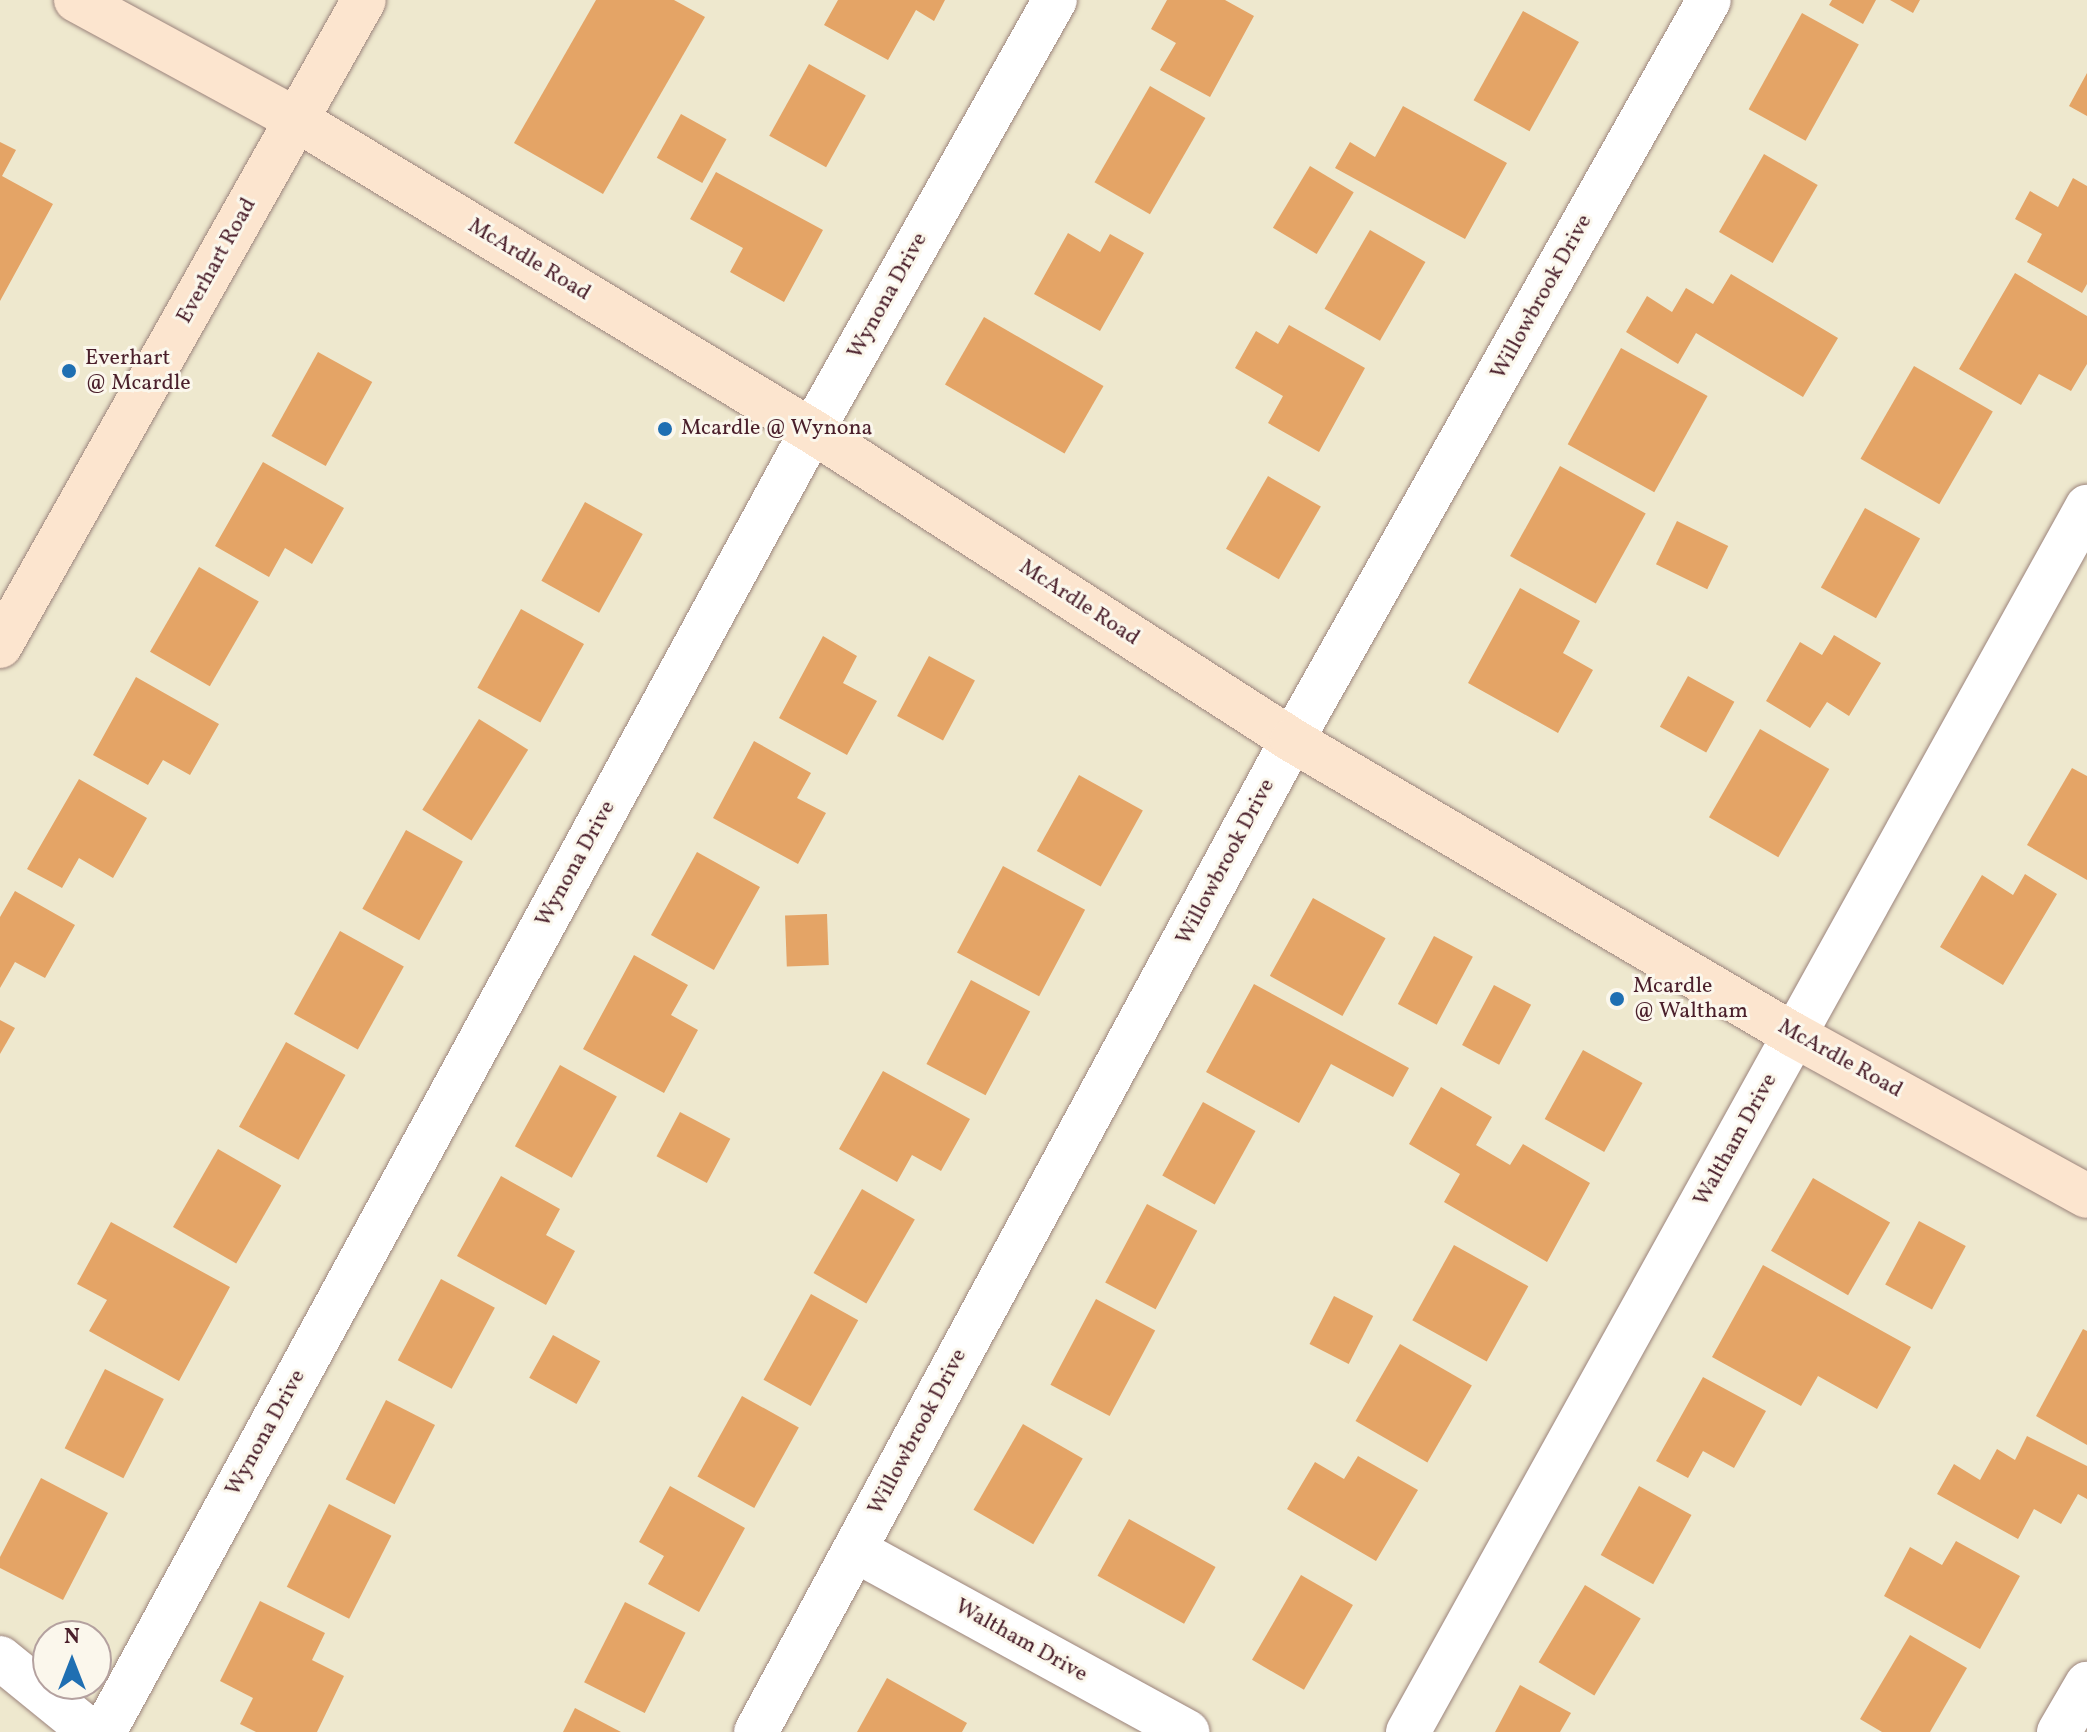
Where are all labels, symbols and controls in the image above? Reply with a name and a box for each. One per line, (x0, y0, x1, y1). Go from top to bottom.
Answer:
street label: Everhart Road (172, 194, 262, 328)
street label: Willowbrook Drive (1486, 210, 1598, 384)
street label: McArdle Road (463, 213, 595, 307)
street label: Wynona Drive (842, 228, 934, 364)
place label: Everhart @ Mcardle (85, 345, 191, 396)
marker: Everhart @ Mcardle (60, 362, 78, 380)
place label: Mcardle @ Wynona (681, 416, 873, 442)
marker: Mcardle @ Wynona (656, 420, 674, 438)
street label: McArdle Road (1014, 554, 1144, 652)
street label: Willowbrook Drive (1171, 774, 1281, 950)
street label: Wynona Drive (530, 796, 622, 932)
place label: Mcardle @ Waltham (1633, 973, 1749, 1024)
marker: Mcardle @ Waltham (1608, 990, 1626, 1008)
street label: McArdle Road (1773, 1014, 1907, 1104)
street label: Waltham Drive (1689, 1069, 1783, 1211)
street label: Willowbrook Drive (863, 1344, 973, 1520)
street label: Wynona Drive (220, 1365, 312, 1501)
street label: Waltham Drive (950, 1594, 1092, 1688)
north arrow (32, 1620, 112, 1700)
text: N (64, 1622, 80, 1653)

